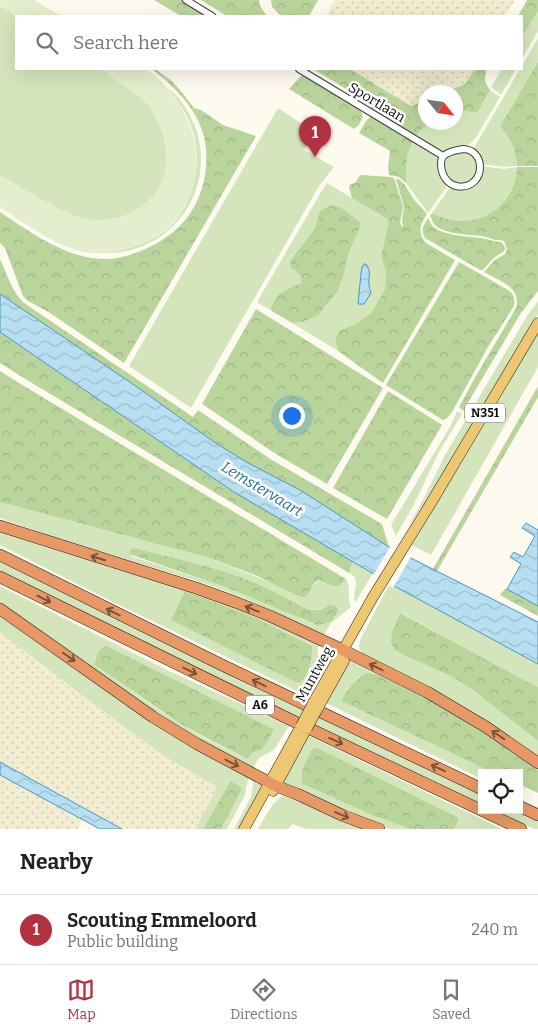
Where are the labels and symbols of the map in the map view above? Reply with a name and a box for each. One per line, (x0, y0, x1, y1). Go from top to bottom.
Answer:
street label: Sportlaan (345, 79, 408, 126)
north arrow (418, 85, 463, 130)
pin: 1 (299, 116, 331, 157)
your location (279, 403, 305, 429)
road number: N351 (465, 403, 505, 422)
water label: Lemstervaart (218, 458, 306, 521)
one-way arrow (90, 552, 106, 562)
one-way arrow (36, 595, 51, 604)
one-way arrow (245, 604, 260, 613)
one-way arrow (106, 606, 121, 616)
street label: Muntweg (292, 643, 337, 705)
one-way arrow (61, 652, 75, 662)
one-way arrow (369, 662, 384, 671)
one-way arrow (182, 666, 197, 676)
one-way arrow (252, 678, 267, 688)
road number: A6 (246, 696, 274, 714)
one-way arrow (491, 730, 505, 740)
one-way arrow (328, 737, 343, 747)
one-way arrow (225, 758, 240, 768)
one-way arrow (431, 763, 446, 772)
one-way arrow (334, 811, 349, 820)

